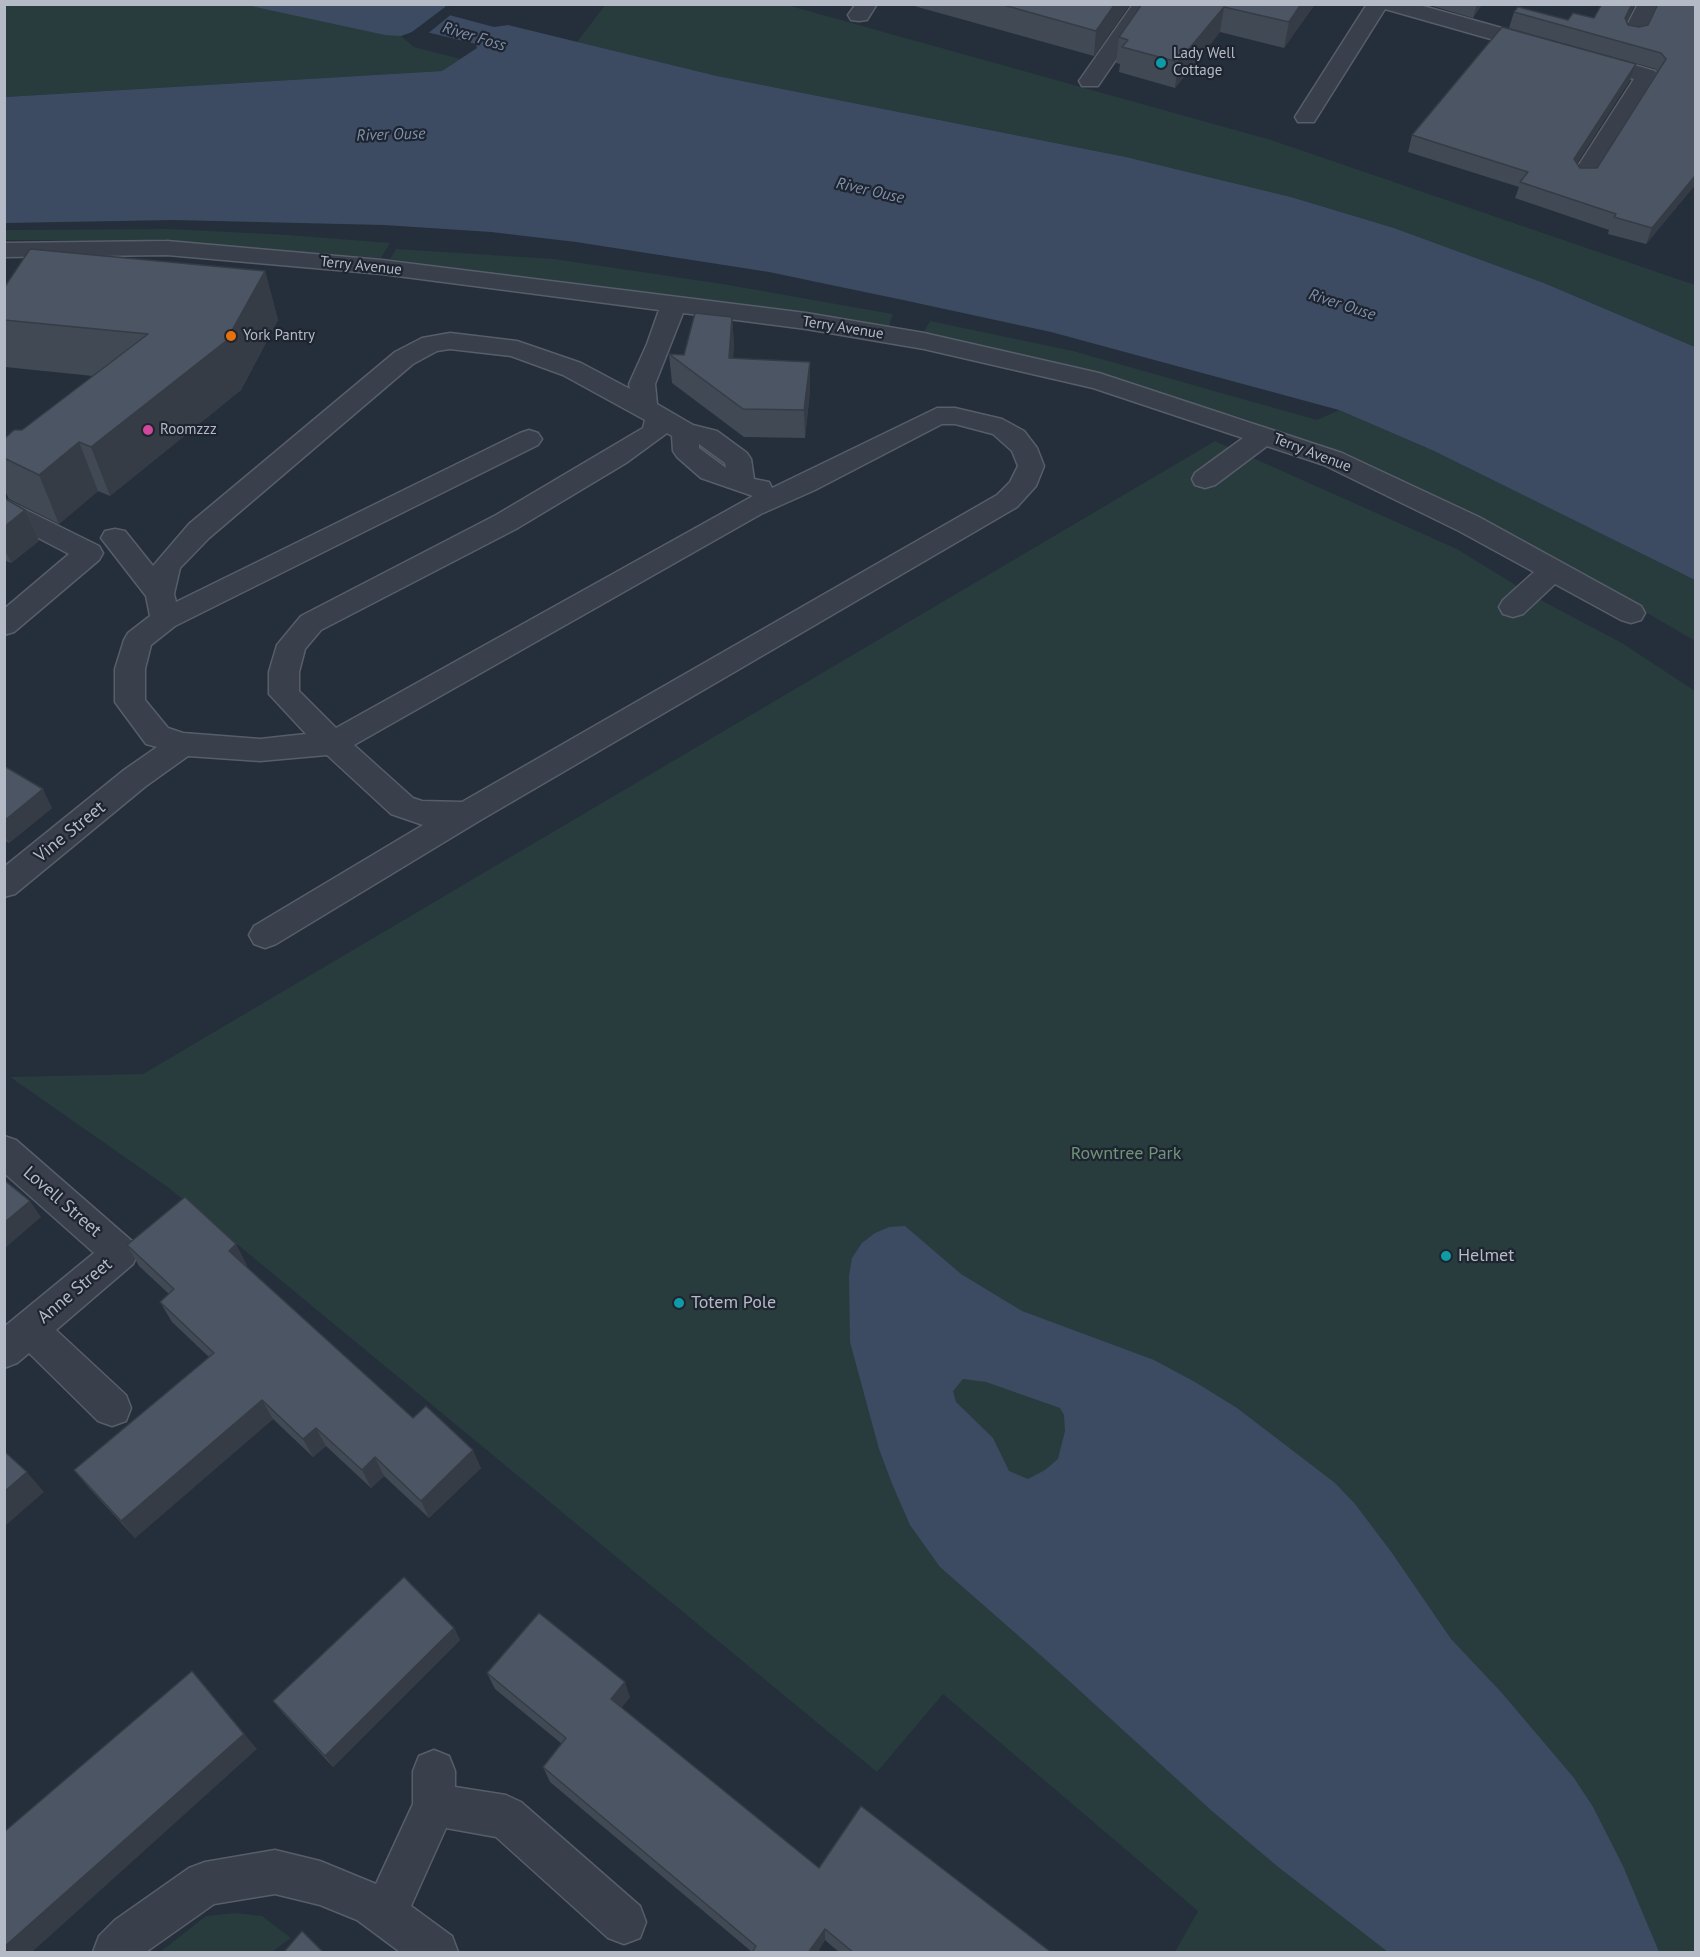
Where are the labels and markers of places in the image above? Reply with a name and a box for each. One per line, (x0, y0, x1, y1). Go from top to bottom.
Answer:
place label: Lady Well Cottage (1173, 45, 1235, 80)
marker: Lady Well Cottage (1154, 56, 1168, 70)
place label: York Pantry (243, 327, 315, 345)
marker: York Pantry (224, 329, 238, 343)
place label: Roomzzz (160, 421, 217, 439)
marker: Roomzzz (141, 423, 155, 437)
place label: Helmet (1458, 1245, 1514, 1267)
marker: Helmet (1439, 1249, 1453, 1263)
place label: Totem Pole (691, 1292, 776, 1314)
marker: Totem Pole (672, 1296, 686, 1310)

